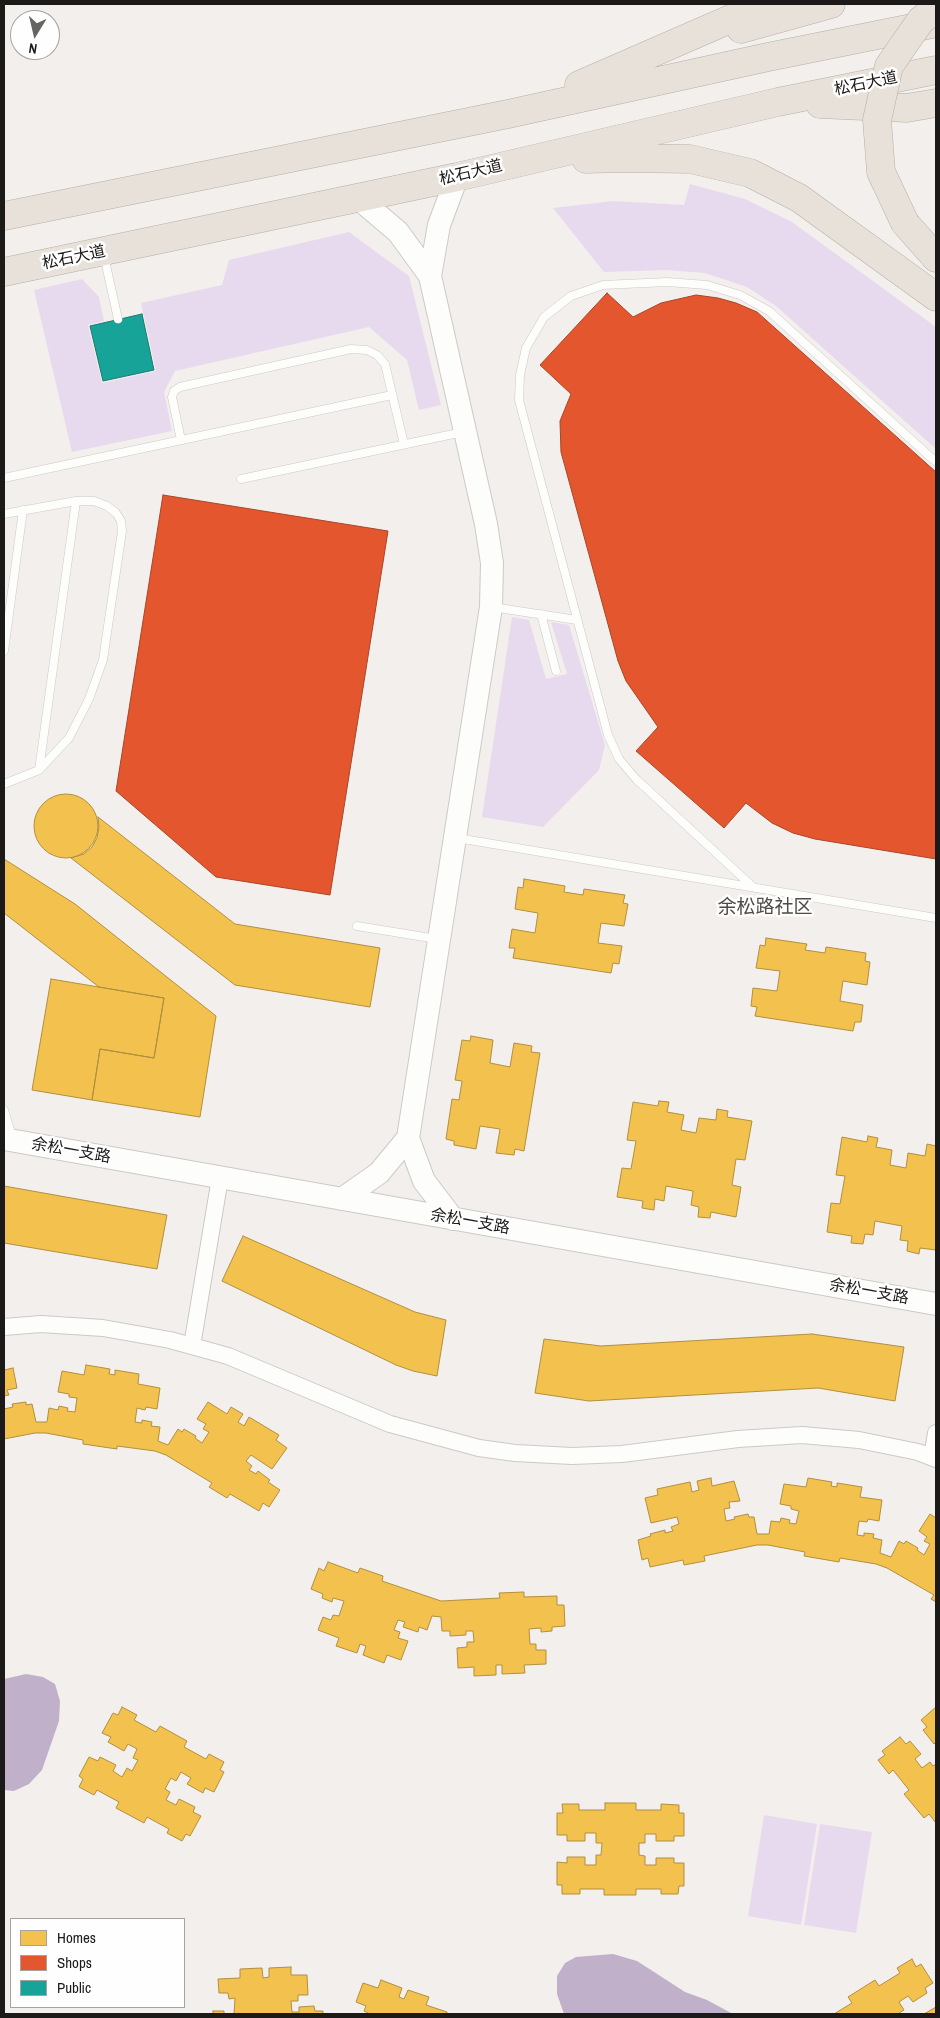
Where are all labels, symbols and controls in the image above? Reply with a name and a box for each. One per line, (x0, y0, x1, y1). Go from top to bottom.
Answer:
north arrow (10, 10, 60, 60)
text: N (27, 39, 38, 58)
street label: 松石大道 (833, 68, 899, 100)
street label: 松石大道 (438, 156, 504, 190)
street label: 松石大道 (41, 242, 107, 274)
district label: 余松路社区 (718, 897, 812, 919)
street label: 余松一支路 (30, 1135, 112, 1167)
street label: 余松一支路 (429, 1206, 511, 1238)
street label: 余松一支路 (828, 1276, 910, 1308)
legend (10, 1918, 185, 2008)
text: Homes (57, 1927, 96, 1948)
text: Shops (57, 1952, 92, 1973)
text: Public (57, 1977, 91, 1998)

